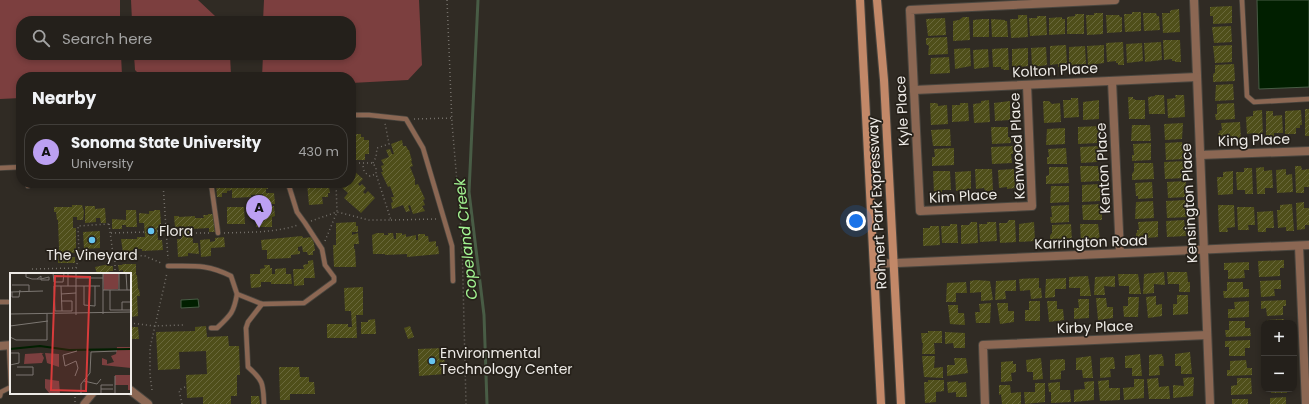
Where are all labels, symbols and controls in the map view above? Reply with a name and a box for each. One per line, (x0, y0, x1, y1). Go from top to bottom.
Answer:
search box (16, 16, 356, 60)
icon: search (30, 27, 52, 49)
text: Search here (62, 28, 152, 49)
street label: Kolton Place (1012, 58, 1099, 82)
street label: Kyle Place (890, 75, 914, 147)
text: Nearby (32, 86, 96, 110)
street label: Kenwood Place (1004, 92, 1030, 200)
street label: Rohnert Park Expressway (862, 116, 892, 290)
street label: Kenton Place (1091, 122, 1115, 214)
street label: King Place (1218, 129, 1291, 151)
text: Sonoma State University (71, 132, 261, 153)
text: A (41, 142, 51, 161)
text: 430 m (298, 142, 339, 161)
street label: Kensington Place (1176, 142, 1202, 264)
text: University (71, 154, 134, 173)
water label: Copeland Creek (449, 176, 482, 301)
street label: Kim Place (928, 184, 998, 208)
pin: A (246, 195, 272, 228)
your location (846, 211, 866, 231)
place label: Flora (159, 221, 193, 241)
marker: Flora (146, 226, 156, 236)
street label: Karrington Road (1034, 230, 1148, 254)
marker: The Vineyard (87, 235, 97, 245)
place label: The Vineyard (46, 245, 138, 265)
inset map (10, 273, 131, 394)
street label: Kirby Place (1057, 316, 1134, 338)
map controls (1261, 320, 1297, 392)
button: + (1261, 320, 1297, 356)
place label: Environmental Technology Center (440, 343, 573, 379)
marker: Environmental Technology Center (427, 356, 437, 366)
button: − (1261, 356, 1297, 392)

